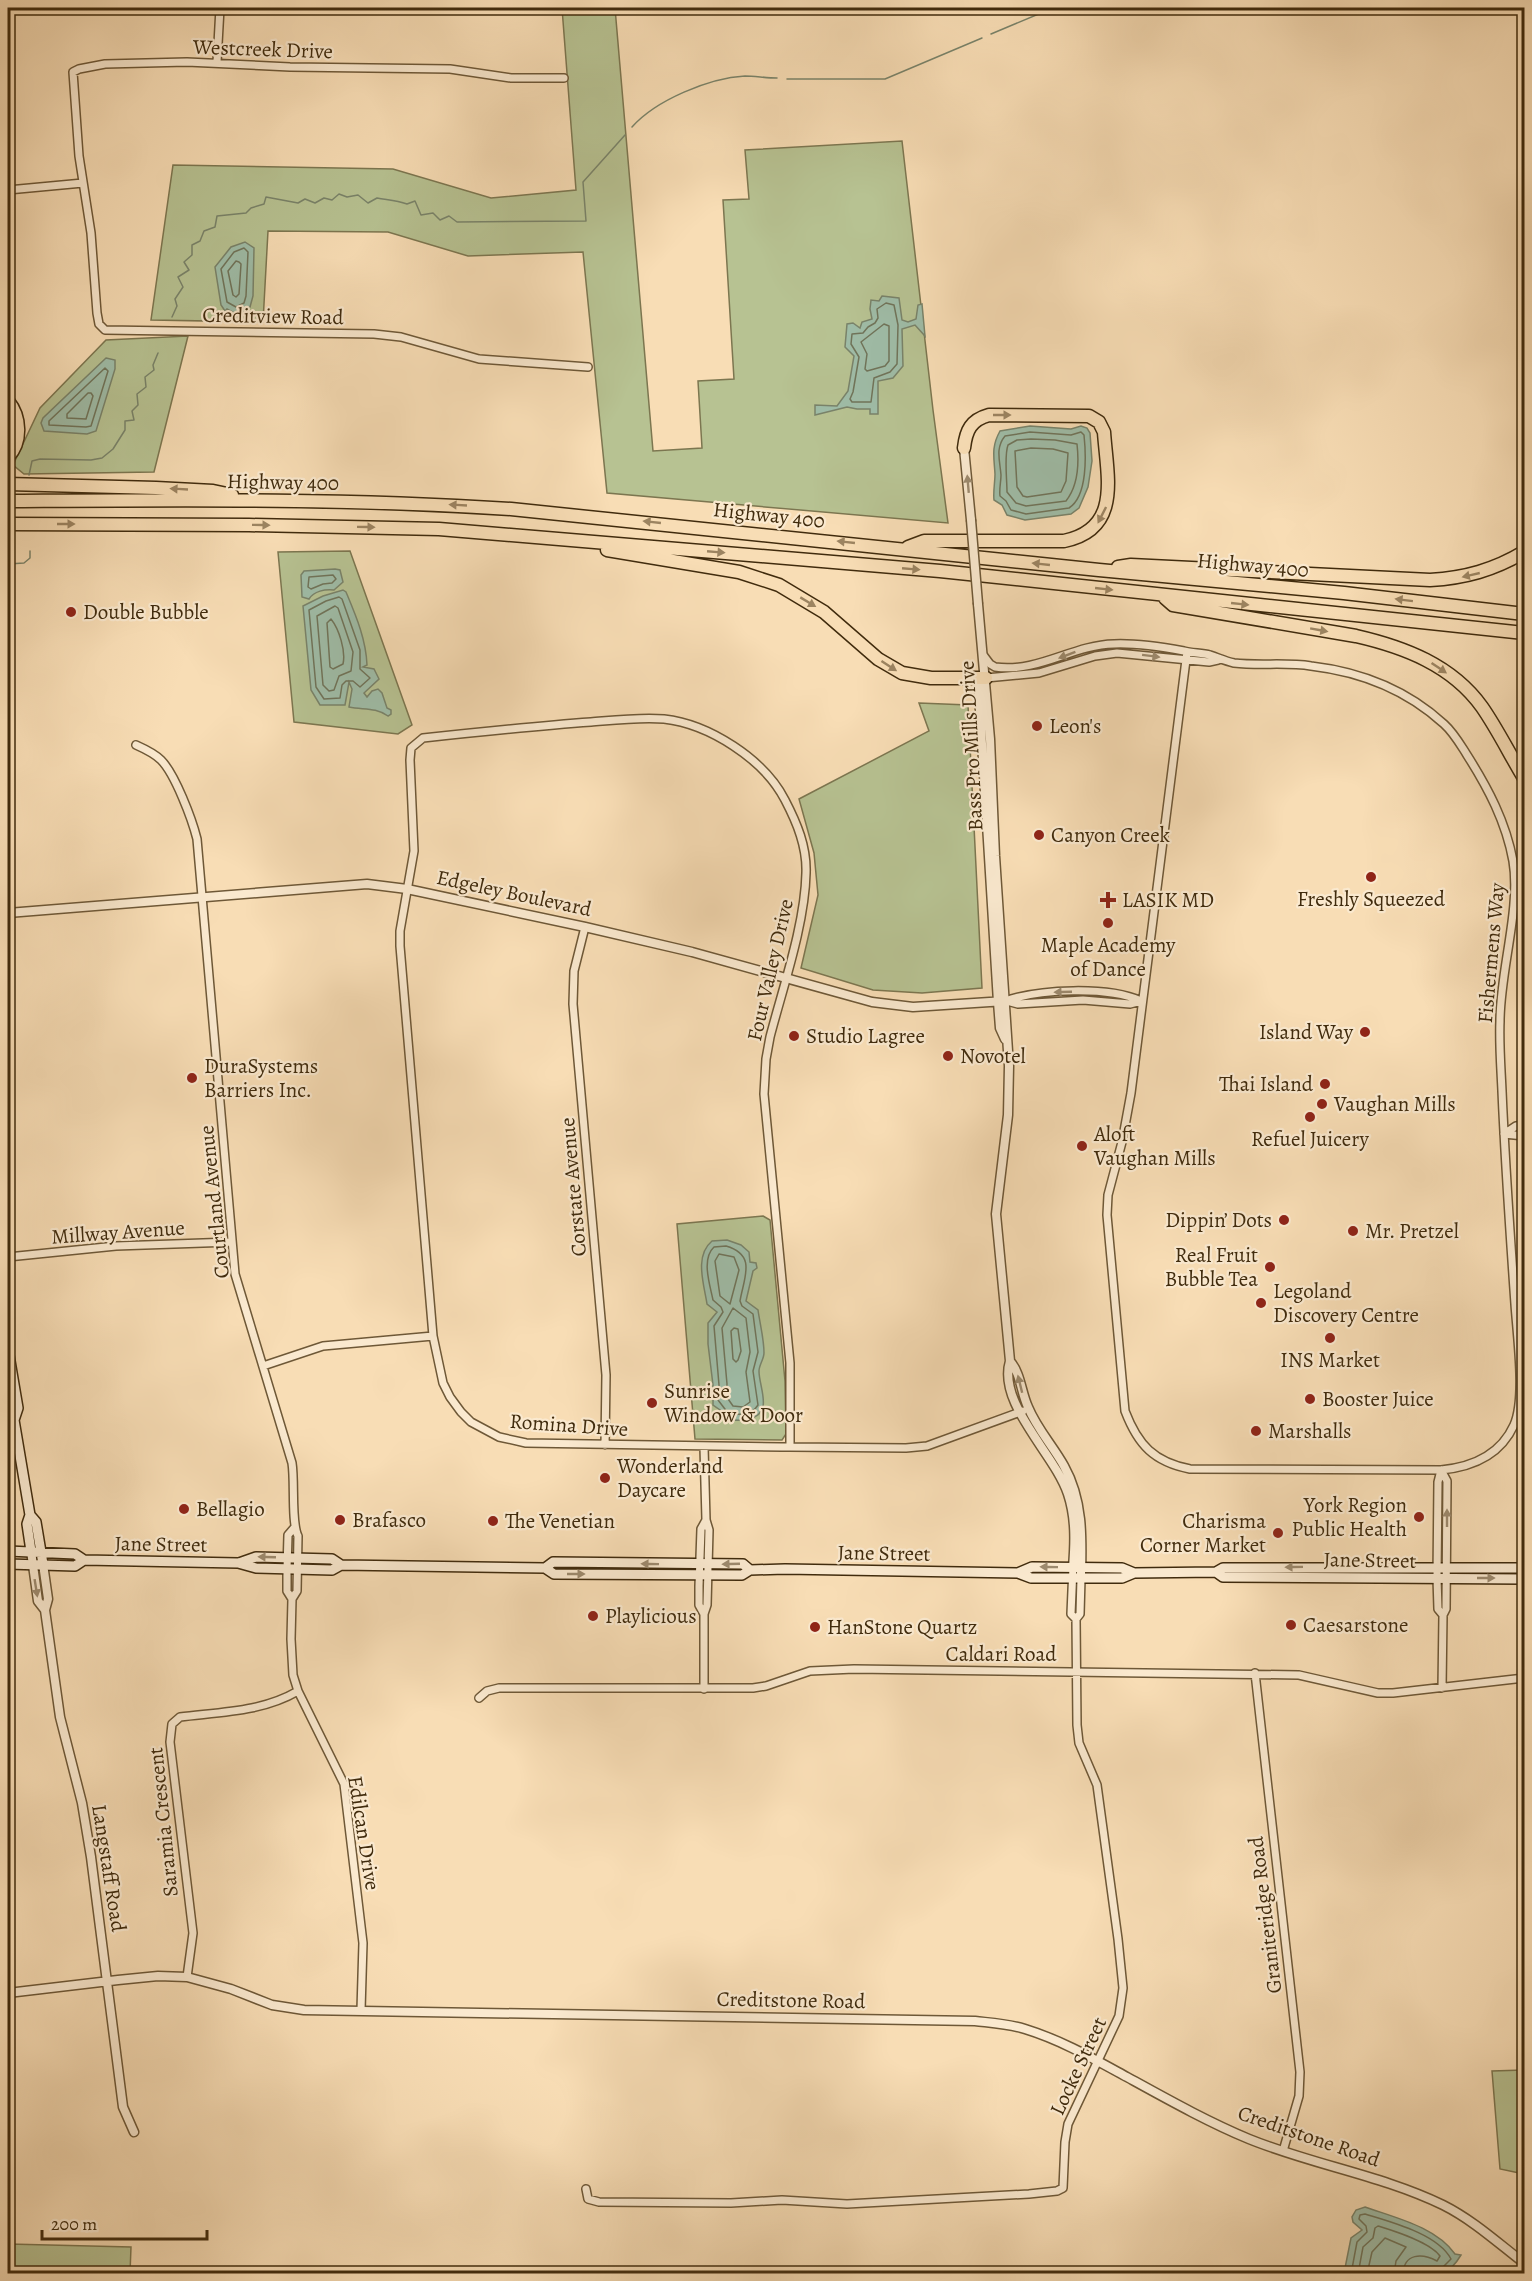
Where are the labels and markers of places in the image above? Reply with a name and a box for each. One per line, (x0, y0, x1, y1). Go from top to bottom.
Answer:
place label: Double Bubble (83, 598, 209, 626)
marker: Double Bubble (64, 605, 78, 619)
place label: Leon's (1049, 712, 1101, 740)
marker: Leon's (1030, 719, 1044, 733)
place label: Canyon Creek (1051, 821, 1171, 849)
marker: Canyon Creek (1032, 828, 1046, 842)
marker: Freshly Squeezed (1364, 870, 1378, 884)
place label: Freshly Squeezed (1297, 885, 1446, 913)
place label: LASIK MD (1122, 886, 1214, 914)
marker: LASIK MD (1099, 891, 1117, 909)
marker: Maple Academy of Dance (1101, 916, 1115, 930)
place label: Maple Academy of Dance (1041, 931, 1176, 983)
place label: Island Way (1259, 1018, 1354, 1046)
place label: Studio Lagree (806, 1022, 925, 1050)
marker: Island Way (1358, 1025, 1372, 1039)
marker: Studio Lagree (787, 1029, 801, 1043)
place label: Novotel (960, 1042, 1026, 1070)
marker: Novotel (941, 1049, 955, 1063)
place label: DuraSystems Barriers Inc. (204, 1052, 318, 1104)
place label: Thai Island (1219, 1070, 1314, 1098)
marker: DuraSystems Barriers Inc. (185, 1071, 199, 1085)
marker: Thai Island (1318, 1077, 1332, 1091)
place label: Vaughan Mills (1333, 1090, 1456, 1118)
marker: Vaughan Mills (1315, 1097, 1329, 1111)
marker: Refuel Juicery (1303, 1110, 1317, 1124)
place label: Aloft Vaughan Mills (1093, 1120, 1216, 1172)
place label: Refuel Juicery (1251, 1125, 1370, 1153)
marker: Aloft Vaughan Mills (1075, 1139, 1089, 1153)
place label: Dippin’ Dots (1165, 1206, 1272, 1234)
marker: Dippin’ Dots (1277, 1213, 1291, 1227)
place label: Mr. Pretzel (1365, 1217, 1459, 1245)
marker: Mr. Pretzel (1346, 1224, 1360, 1238)
place label: Real Fruit Bubble Tea (1165, 1241, 1258, 1293)
marker: Real Fruit Bubble Tea (1263, 1260, 1277, 1274)
place label: Legoland Discovery Centre (1273, 1277, 1419, 1329)
marker: Legoland Discovery Centre (1254, 1296, 1268, 1310)
marker: INS Market (1323, 1331, 1337, 1345)
place label: INS Market (1280, 1346, 1380, 1374)
place label: Sunrise Window & Door (663, 1377, 803, 1429)
place label: Booster Juice (1322, 1385, 1434, 1413)
marker: Booster Juice (1303, 1392, 1317, 1406)
marker: Sunrise Window & Door (645, 1396, 659, 1410)
place label: Marshalls (1268, 1417, 1352, 1445)
marker: Marshalls (1249, 1424, 1263, 1438)
place label: Wonderland Daycare (616, 1452, 724, 1504)
marker: Wonderland Daycare (598, 1471, 612, 1485)
place label: York Region Public Health (1291, 1491, 1407, 1543)
place label: Bellagio (196, 1495, 265, 1523)
marker: Bellagio (177, 1502, 191, 1516)
place label: Brafasco (352, 1506, 426, 1534)
place label: The Venetian (505, 1507, 615, 1535)
place label: Charisma Corner Market (1140, 1507, 1266, 1559)
marker: York Region Public Health (1412, 1510, 1426, 1524)
marker: Brafasco (333, 1513, 347, 1527)
marker: The Venetian (486, 1514, 500, 1528)
marker: Charisma Corner Market (1271, 1526, 1285, 1540)
place label: Playlicious (605, 1602, 697, 1630)
marker: Playlicious (586, 1609, 600, 1623)
place label: Caesarstone (1303, 1611, 1408, 1639)
place label: HanStone Quartz (827, 1613, 978, 1641)
marker: Caesarstone (1284, 1618, 1298, 1632)
marker: HanStone Quartz (808, 1620, 822, 1634)

